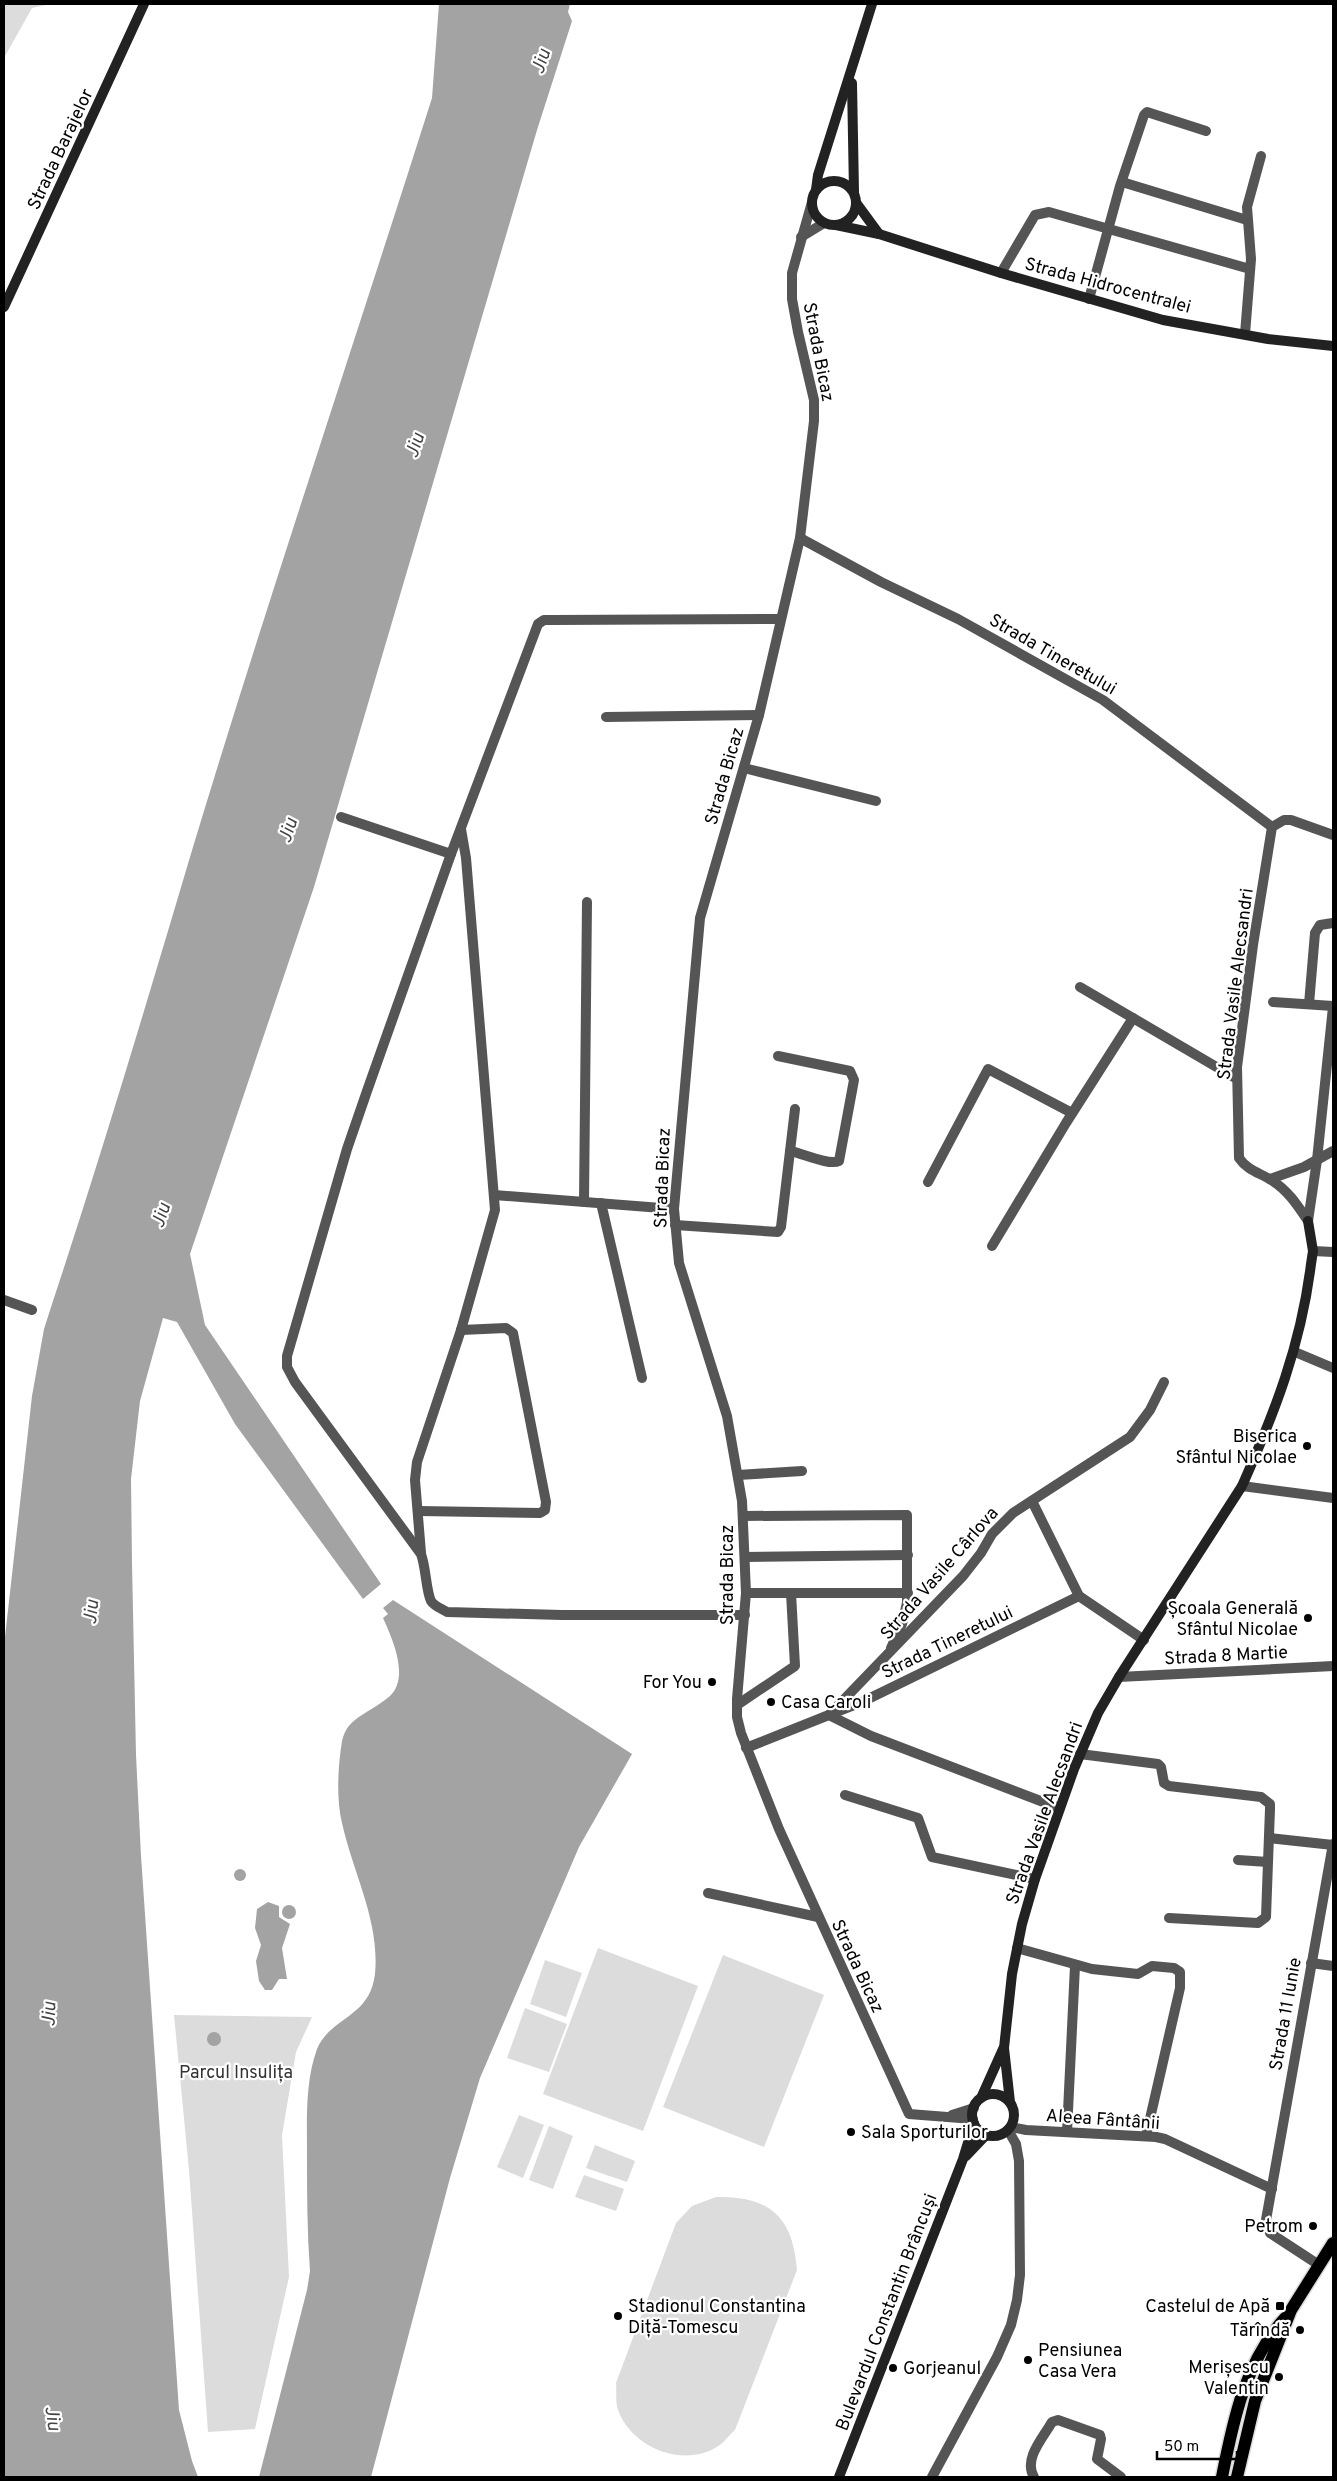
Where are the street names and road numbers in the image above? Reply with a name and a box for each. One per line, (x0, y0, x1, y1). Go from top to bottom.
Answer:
street label: Strada Barajelor (23, 85, 99, 214)
street label: Strada Hidrocentralei (1022, 253, 1193, 320)
street label: Strada Bicaz (797, 301, 838, 404)
street label: Strada Tineretului (984, 609, 1120, 701)
street label: Strada Bicaz (701, 725, 750, 828)
street label: Strada Vasile Alecsandri (1213, 887, 1260, 1081)
street label: Strada Bicaz (650, 1127, 677, 1229)
street label: Strada Vasile Cârlova (876, 1503, 1004, 1645)
street label: Strada Bicaz (717, 1525, 740, 1625)
street label: Strada Tineretului (878, 1602, 1017, 1685)
street label: Strada 8 Martie (1164, 1642, 1288, 1671)
street label: Strada Vasile Alecsandri (1002, 1719, 1089, 1908)
street label: Strada Bicaz (825, 1916, 888, 2017)
street label: Strada 11 Iunie (1265, 1956, 1308, 2073)
street label: Aleea Fântânii (1045, 2105, 1161, 2136)
street label: Bulevardul Constantin Brâncuși (831, 2191, 943, 2434)

